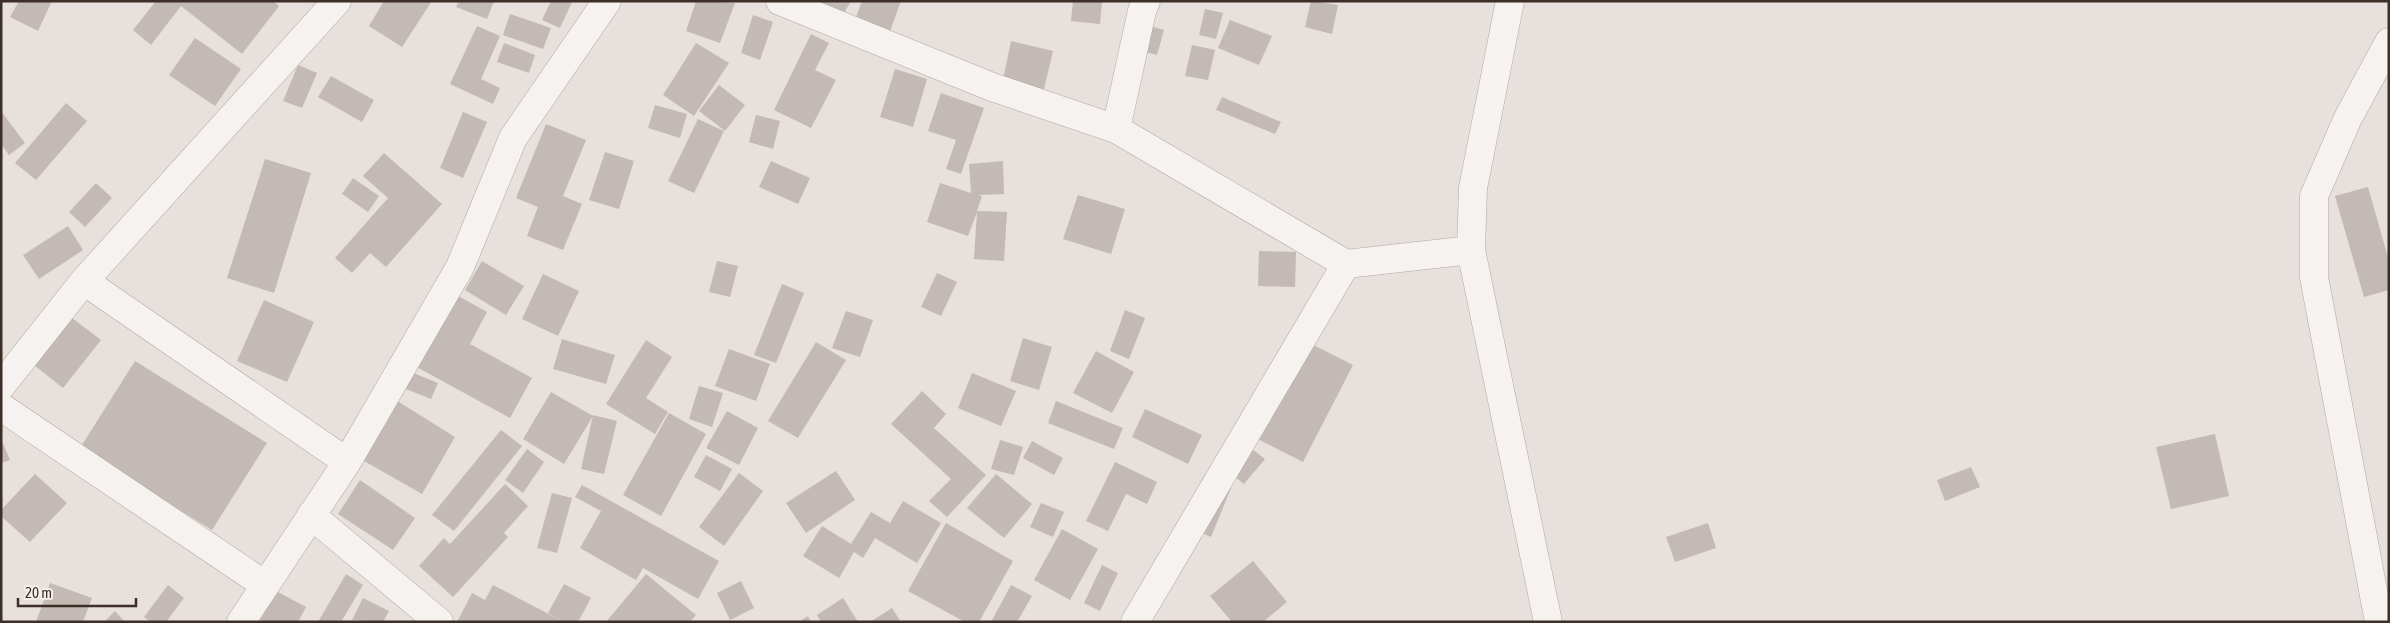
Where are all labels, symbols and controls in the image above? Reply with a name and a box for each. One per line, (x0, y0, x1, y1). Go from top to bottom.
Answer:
scale bar (18, 576, 135, 608)
text: 20 m (25, 584, 52, 601)

